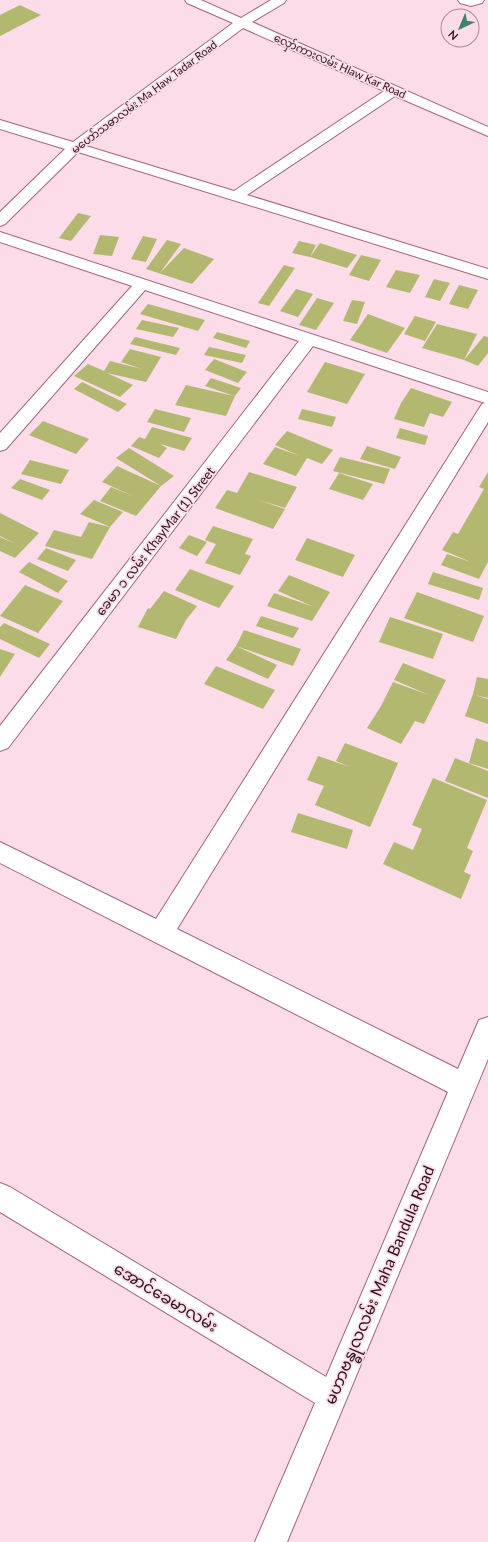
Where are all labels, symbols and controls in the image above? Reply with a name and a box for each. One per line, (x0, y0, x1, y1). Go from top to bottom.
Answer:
north arrow (440, 8, 480, 48)
text: N (445, 28, 460, 43)
street label: လှော်ကားလမ်း Hlaw Kar Road (271, 31, 408, 103)
street label: မဟော်သဓာလမ်း Ma Haw Tadar Road (68, 38, 219, 156)
street label: ခေမာ ၁ လမ်း KhayMar (1) Street (92, 463, 218, 619)
street label: မဟာဗန္ဓုလလမ်း Maha Bandula Road (319, 1162, 443, 1409)
street label: အောင်ခေမာလမ်း (111, 1257, 222, 1335)

